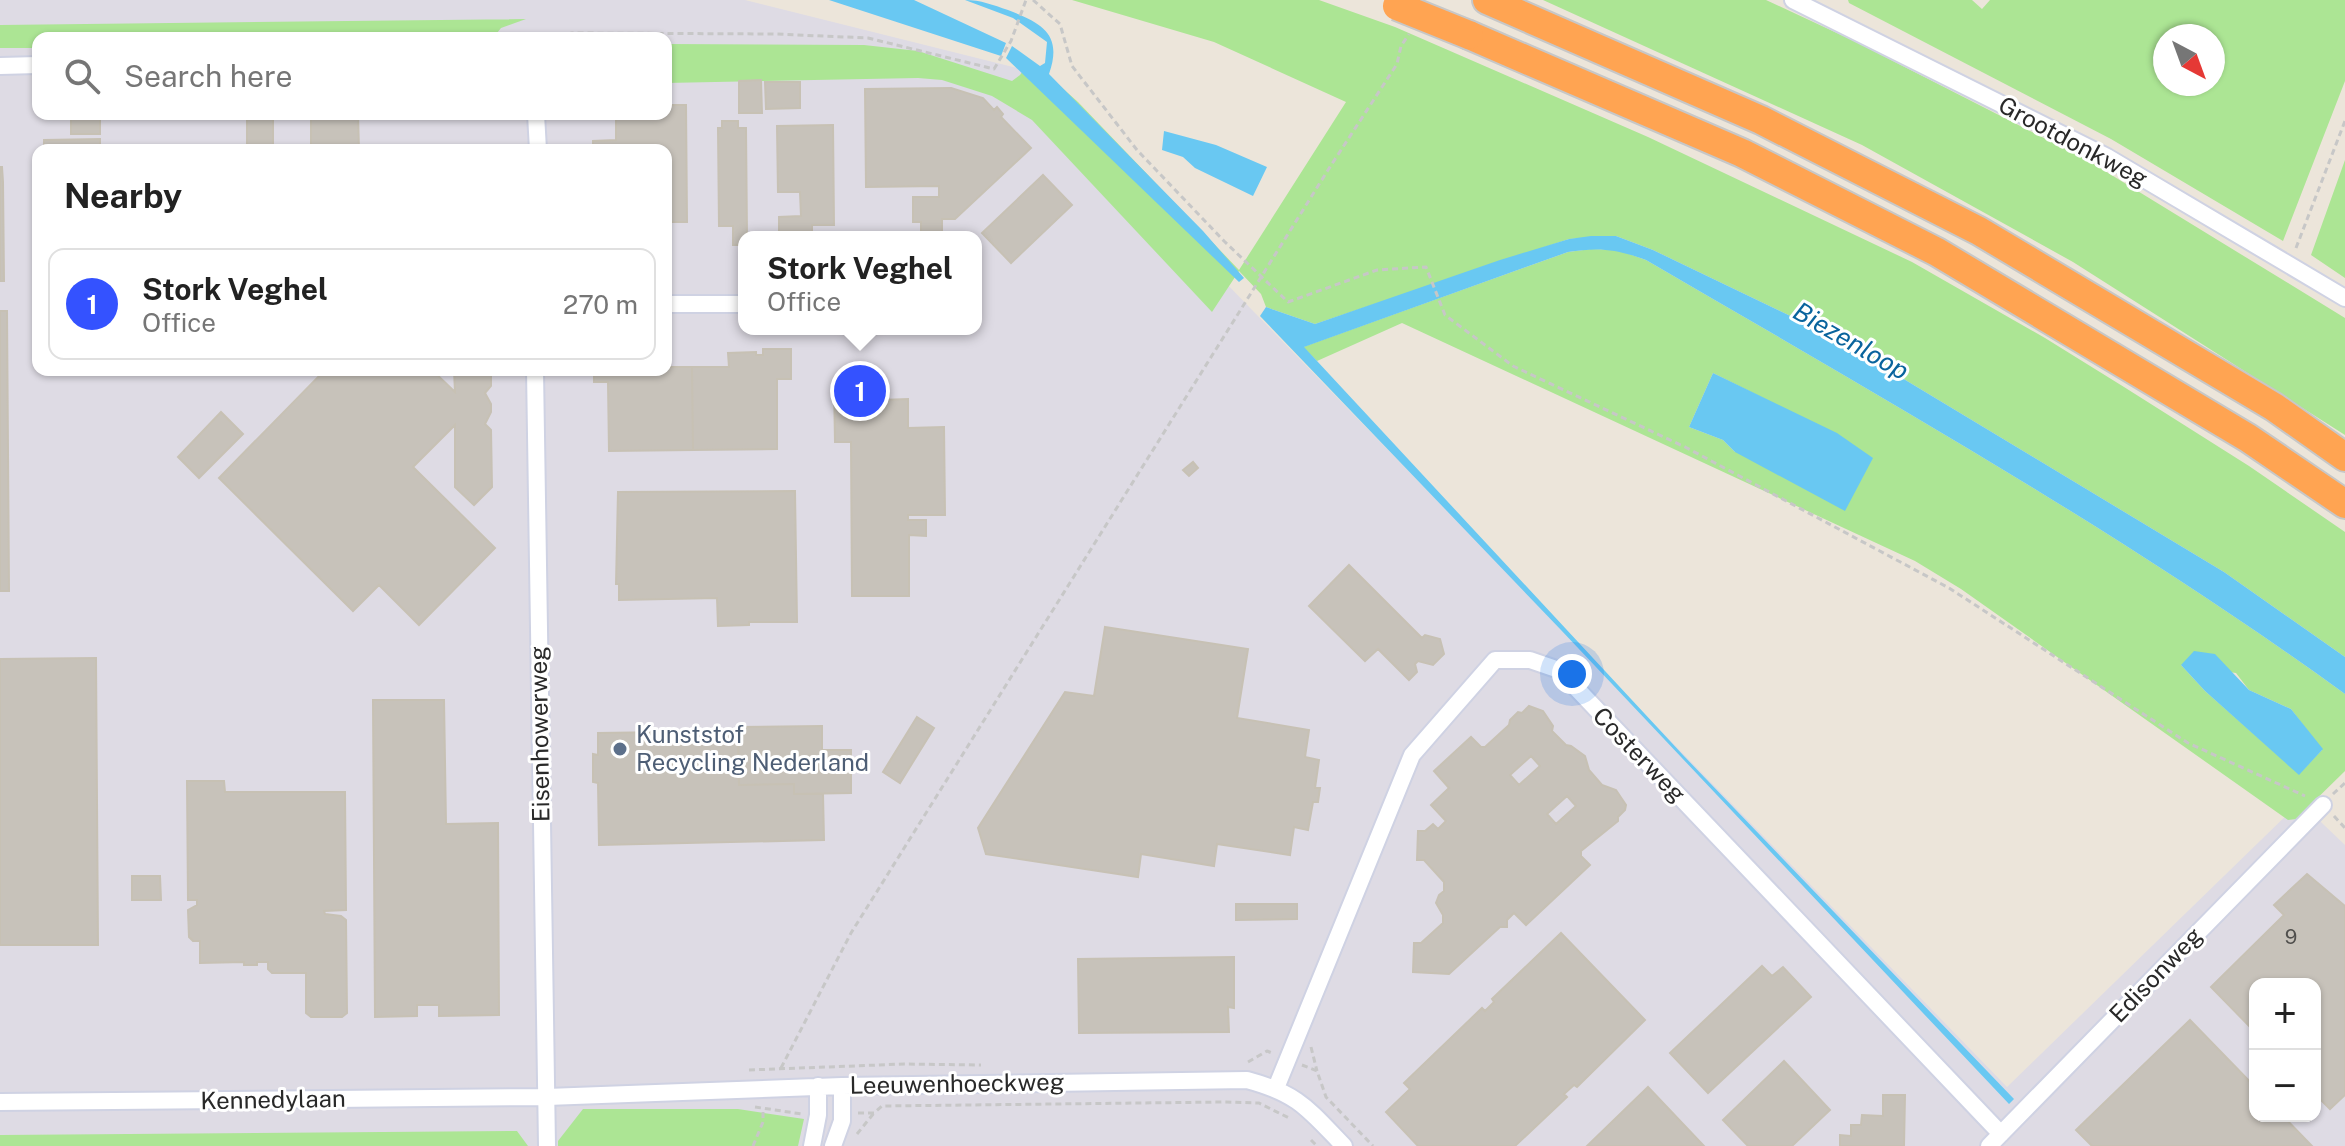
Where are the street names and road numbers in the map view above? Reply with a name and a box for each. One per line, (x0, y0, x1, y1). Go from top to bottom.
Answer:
street label: Grootdonkweg (1994, 90, 2153, 192)
street label: Eisenhowerweg (523, 646, 555, 822)
street label: Costerweg (1588, 701, 1692, 808)
street label: Edisonweg (2103, 921, 2207, 1028)
street label: Leeuwenhoeckweg (849, 1067, 1065, 1099)
street label: Kennedylaan (200, 1084, 346, 1114)

